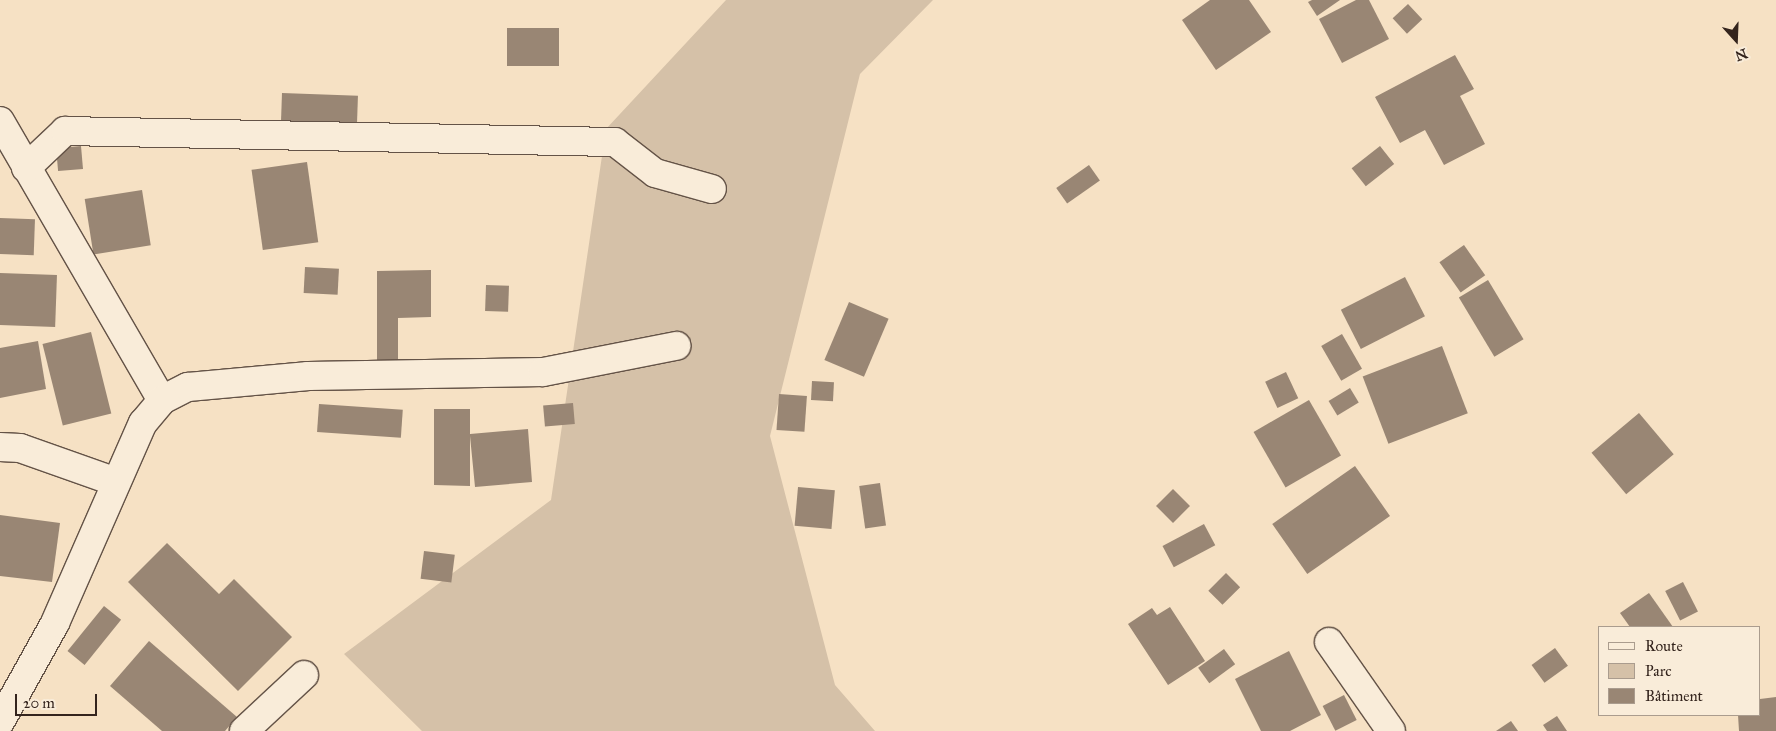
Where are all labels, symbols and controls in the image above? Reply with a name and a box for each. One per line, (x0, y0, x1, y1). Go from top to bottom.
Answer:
north arrow (1711, 15, 1761, 65)
text: N (1733, 45, 1750, 65)
legend (1598, 626, 1761, 716)
text: Route (1645, 637, 1683, 655)
text: Parc (1645, 662, 1672, 680)
scale bar (18, 684, 100, 716)
text: Bâtiment (1645, 687, 1703, 705)
text: 20 m (23, 694, 55, 712)

